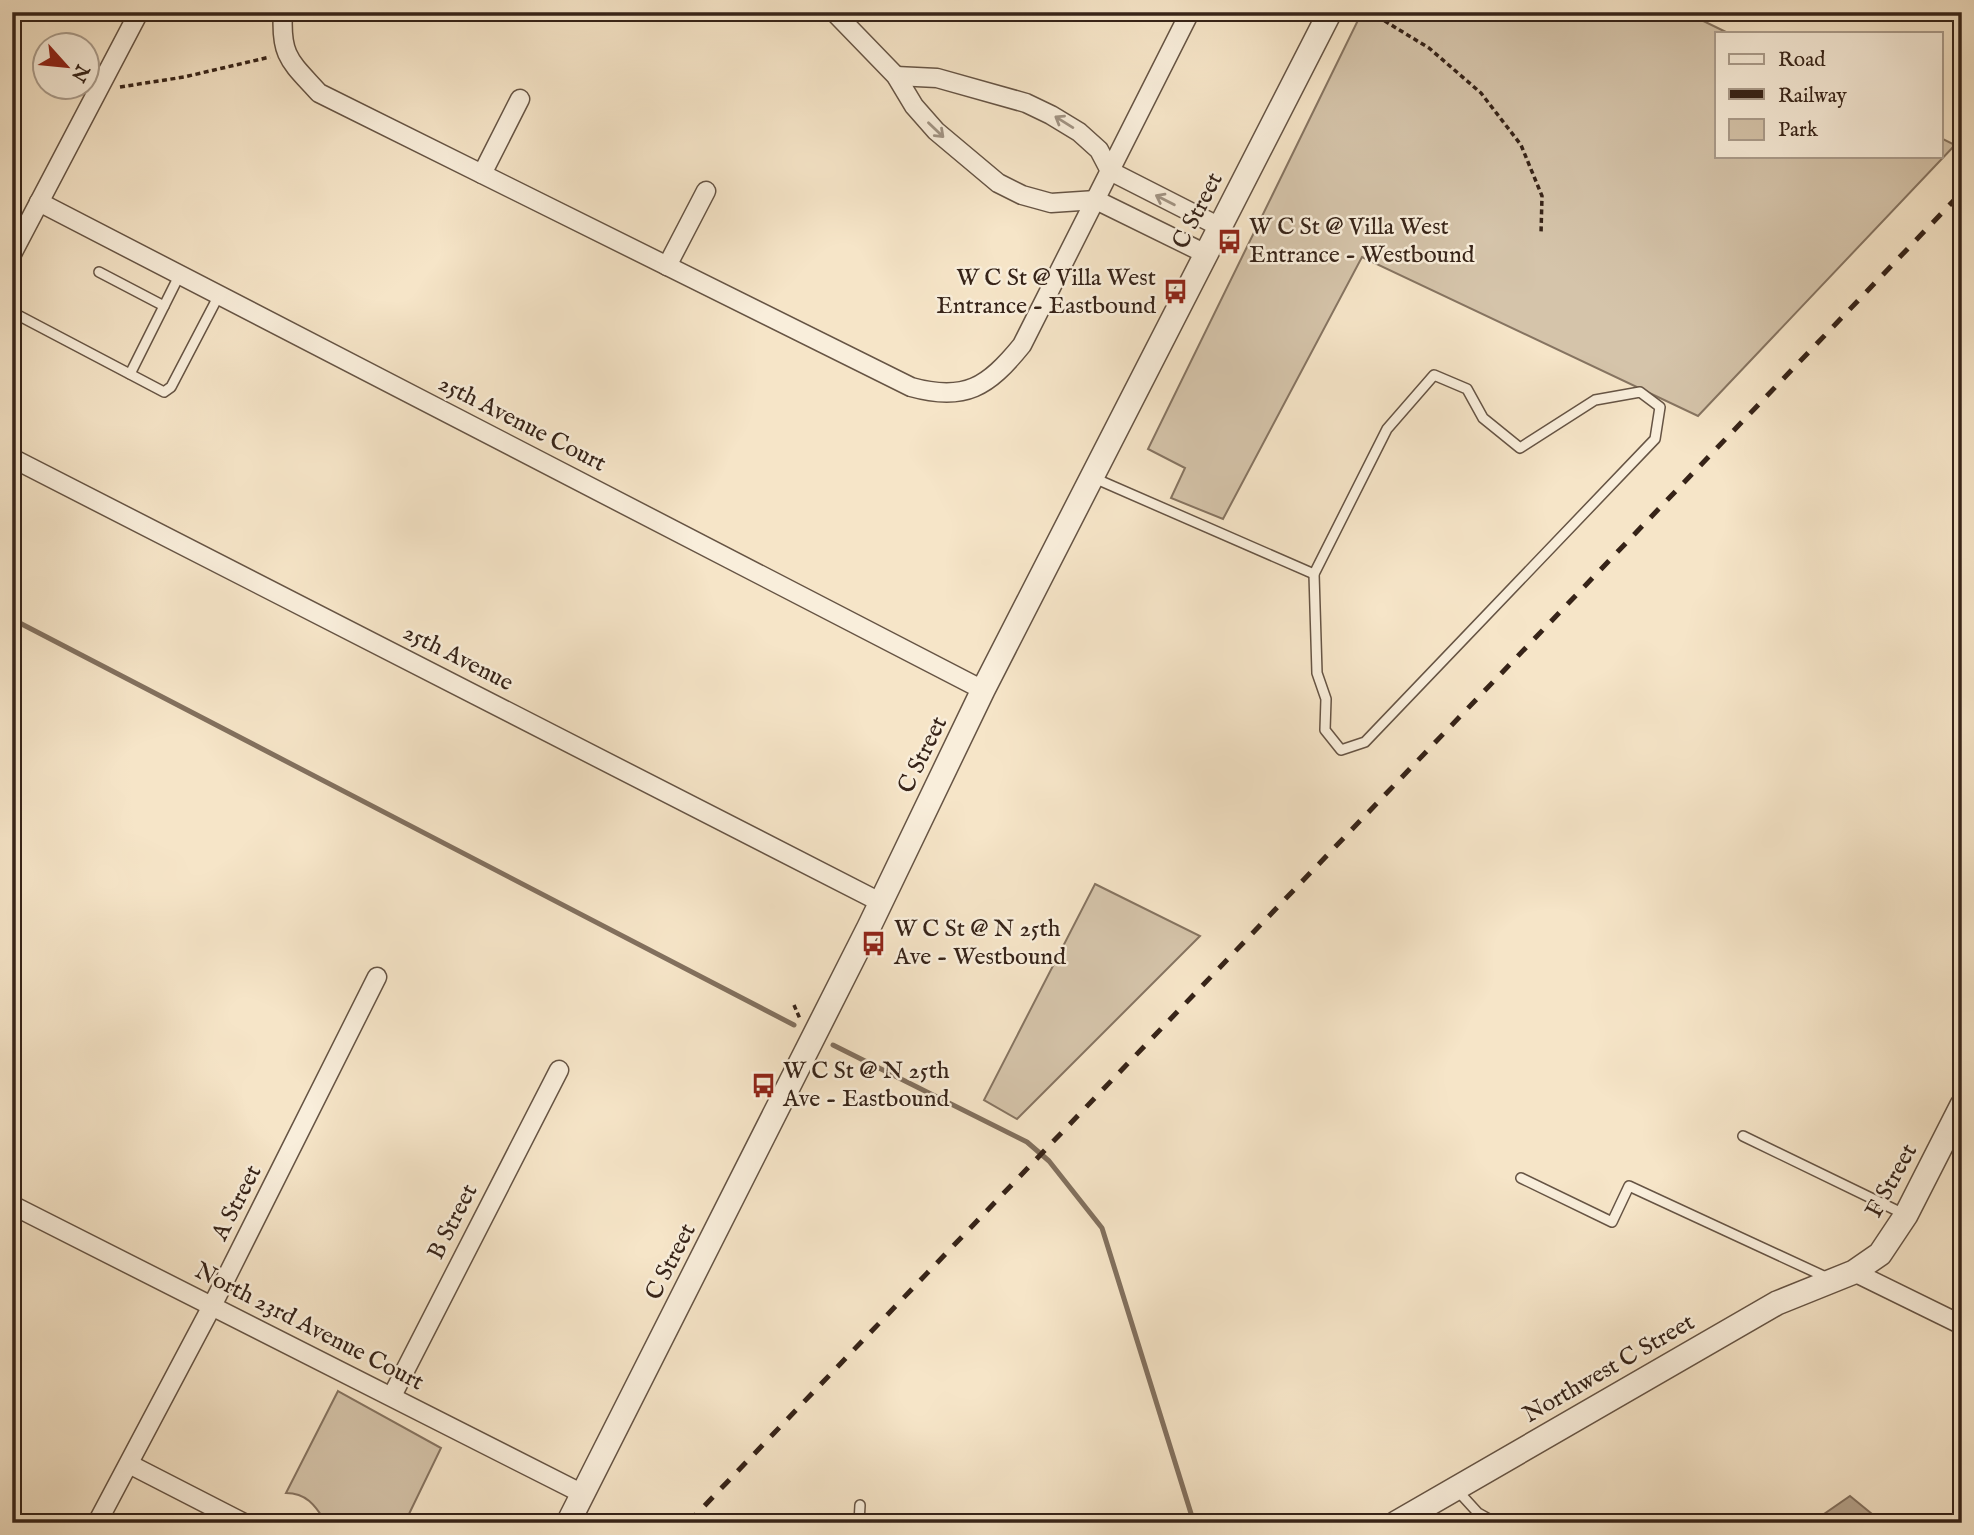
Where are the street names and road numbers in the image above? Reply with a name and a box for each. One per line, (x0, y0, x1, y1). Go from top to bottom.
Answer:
street label: C Street (1166, 167, 1230, 255)
street label: 25th Avenue Court (433, 368, 611, 480)
street label: 25th Avenue (398, 617, 518, 699)
street label: C Street (891, 711, 955, 799)
street label: F Street (1859, 1138, 1925, 1224)
street label: A Street (204, 1160, 269, 1247)
street label: B Street (421, 1179, 485, 1265)
street label: C Street (639, 1218, 703, 1306)
street label: North 23rd Avenue Court (189, 1256, 429, 1398)
street label: Northwest C Street (1518, 1307, 1700, 1431)

